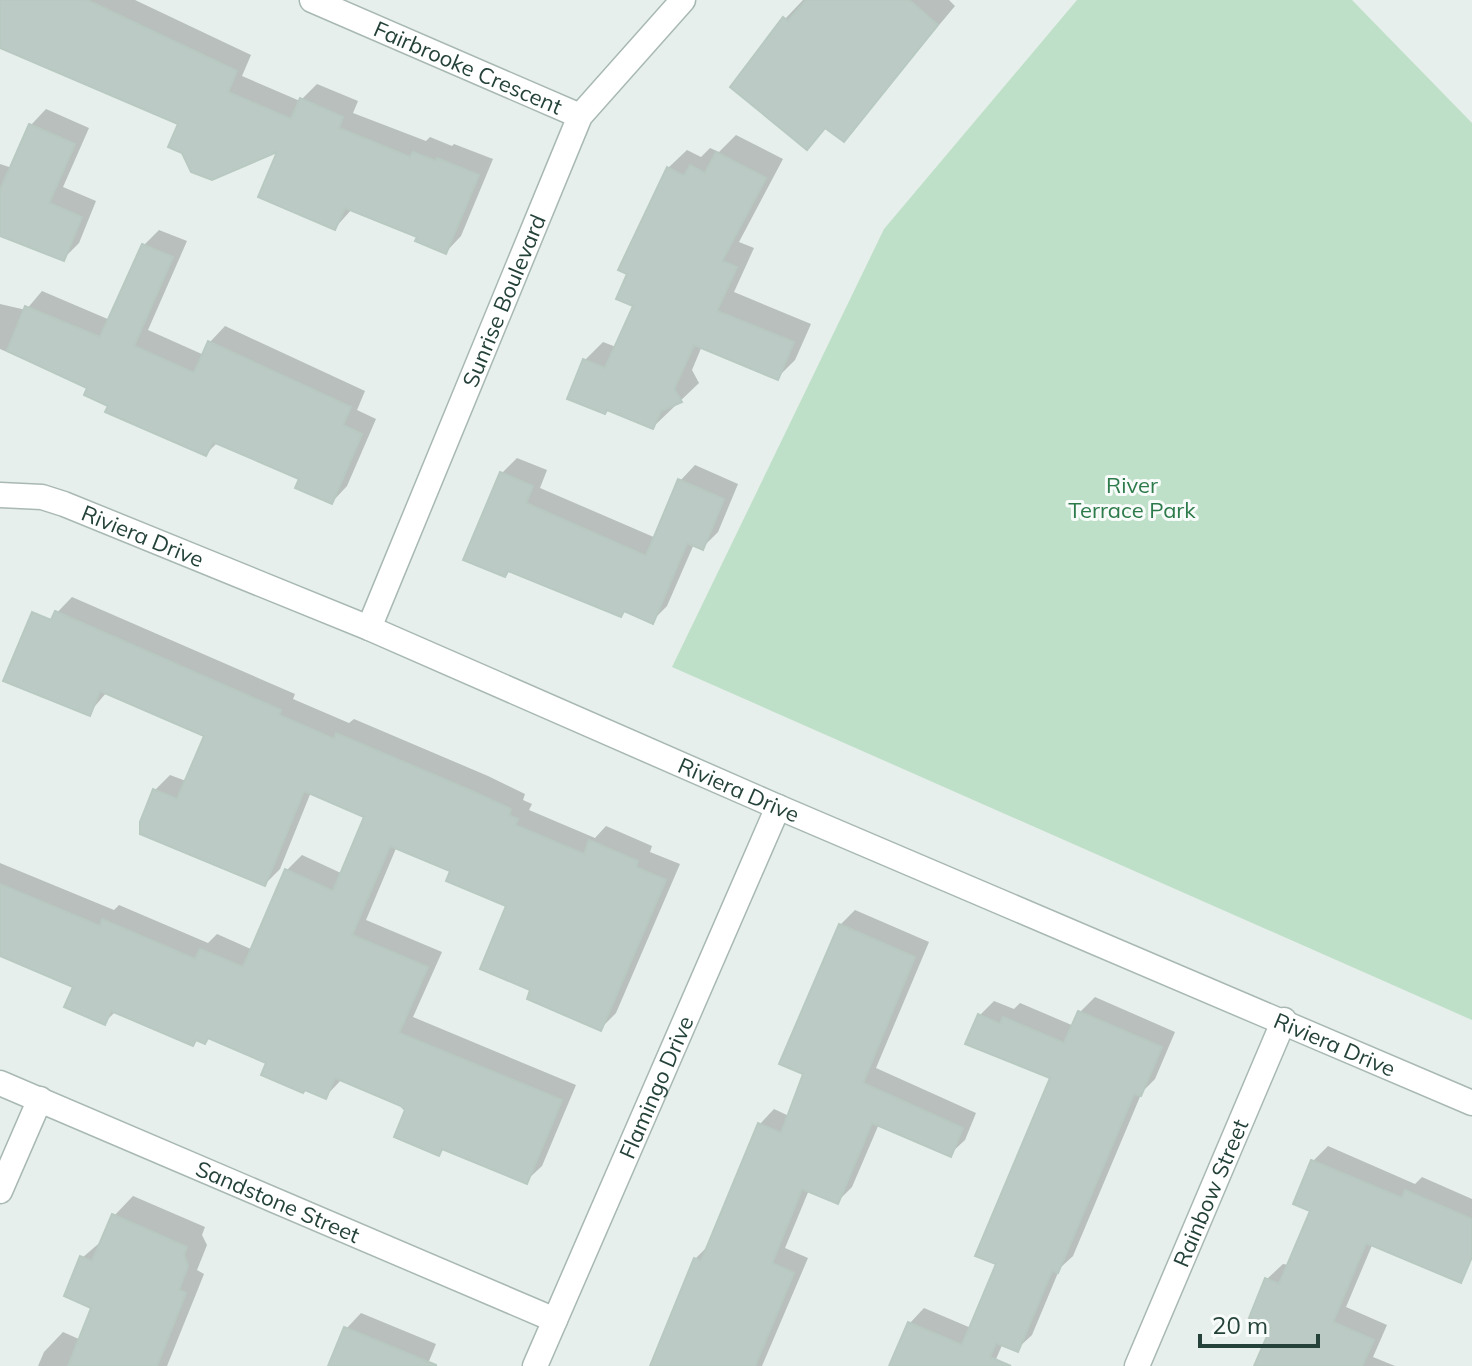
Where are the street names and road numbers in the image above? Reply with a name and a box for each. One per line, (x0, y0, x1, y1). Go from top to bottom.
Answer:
street label: Fairbrooke Crescent (370, 14, 567, 121)
street label: Sunrise Boulevard (456, 210, 552, 391)
street label: Riviera Drive (77, 499, 208, 573)
street label: Riviera Drive (674, 751, 804, 828)
street label: Riviera Drive (1270, 1006, 1400, 1083)
street label: Flamingo Drive (613, 1011, 700, 1163)
street label: Rainbow Street (1167, 1115, 1254, 1271)
street label: Sandstone Street (192, 1154, 364, 1249)

